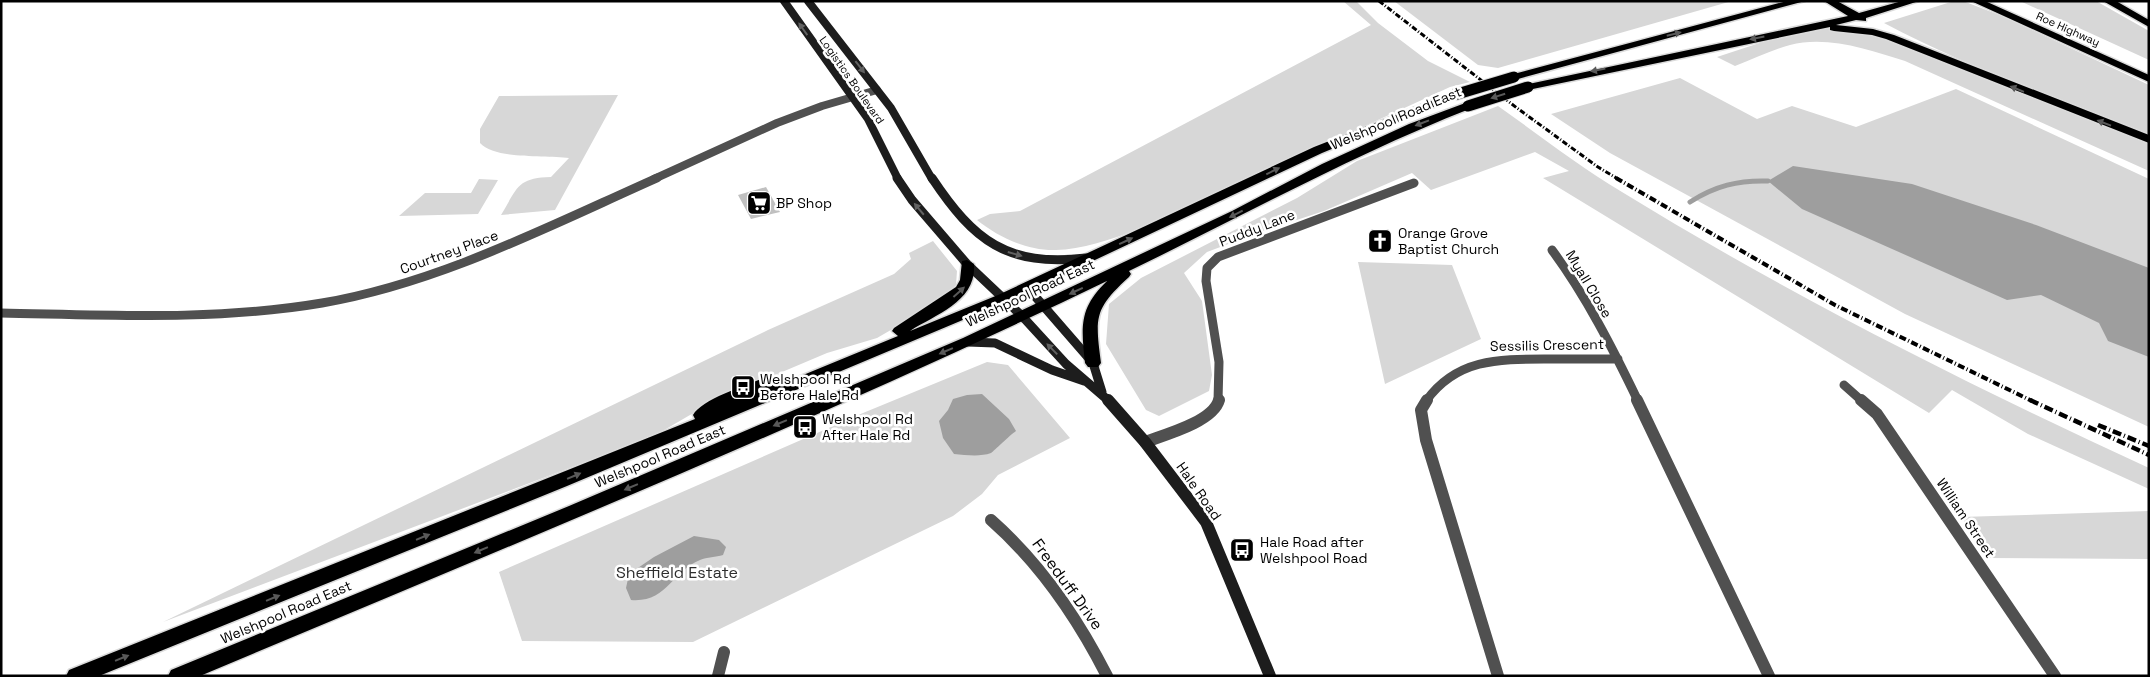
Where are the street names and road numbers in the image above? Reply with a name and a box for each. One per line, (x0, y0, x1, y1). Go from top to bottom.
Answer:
street label: Roe Highway (2034, 9, 2102, 49)
street label: Logistics Boulevard (816, 33, 888, 127)
street label: Welshpool Road East (1328, 82, 1464, 154)
street label: Puddy Lane (1217, 205, 1297, 251)
street label: Courtney Place (397, 226, 501, 278)
street label: Myall Close (1562, 247, 1616, 321)
street label: Welshpool Road East (962, 255, 1098, 331)
street label: Sessilis Crescent (1490, 335, 1604, 355)
street label: Welshpool Road East (592, 420, 728, 492)
street label: Hale Road (1172, 458, 1226, 524)
street label: William Street (1933, 475, 1999, 561)
street label: Freeduff Drive (1027, 534, 1108, 634)
street label: Welshpool Road East (218, 576, 354, 648)

